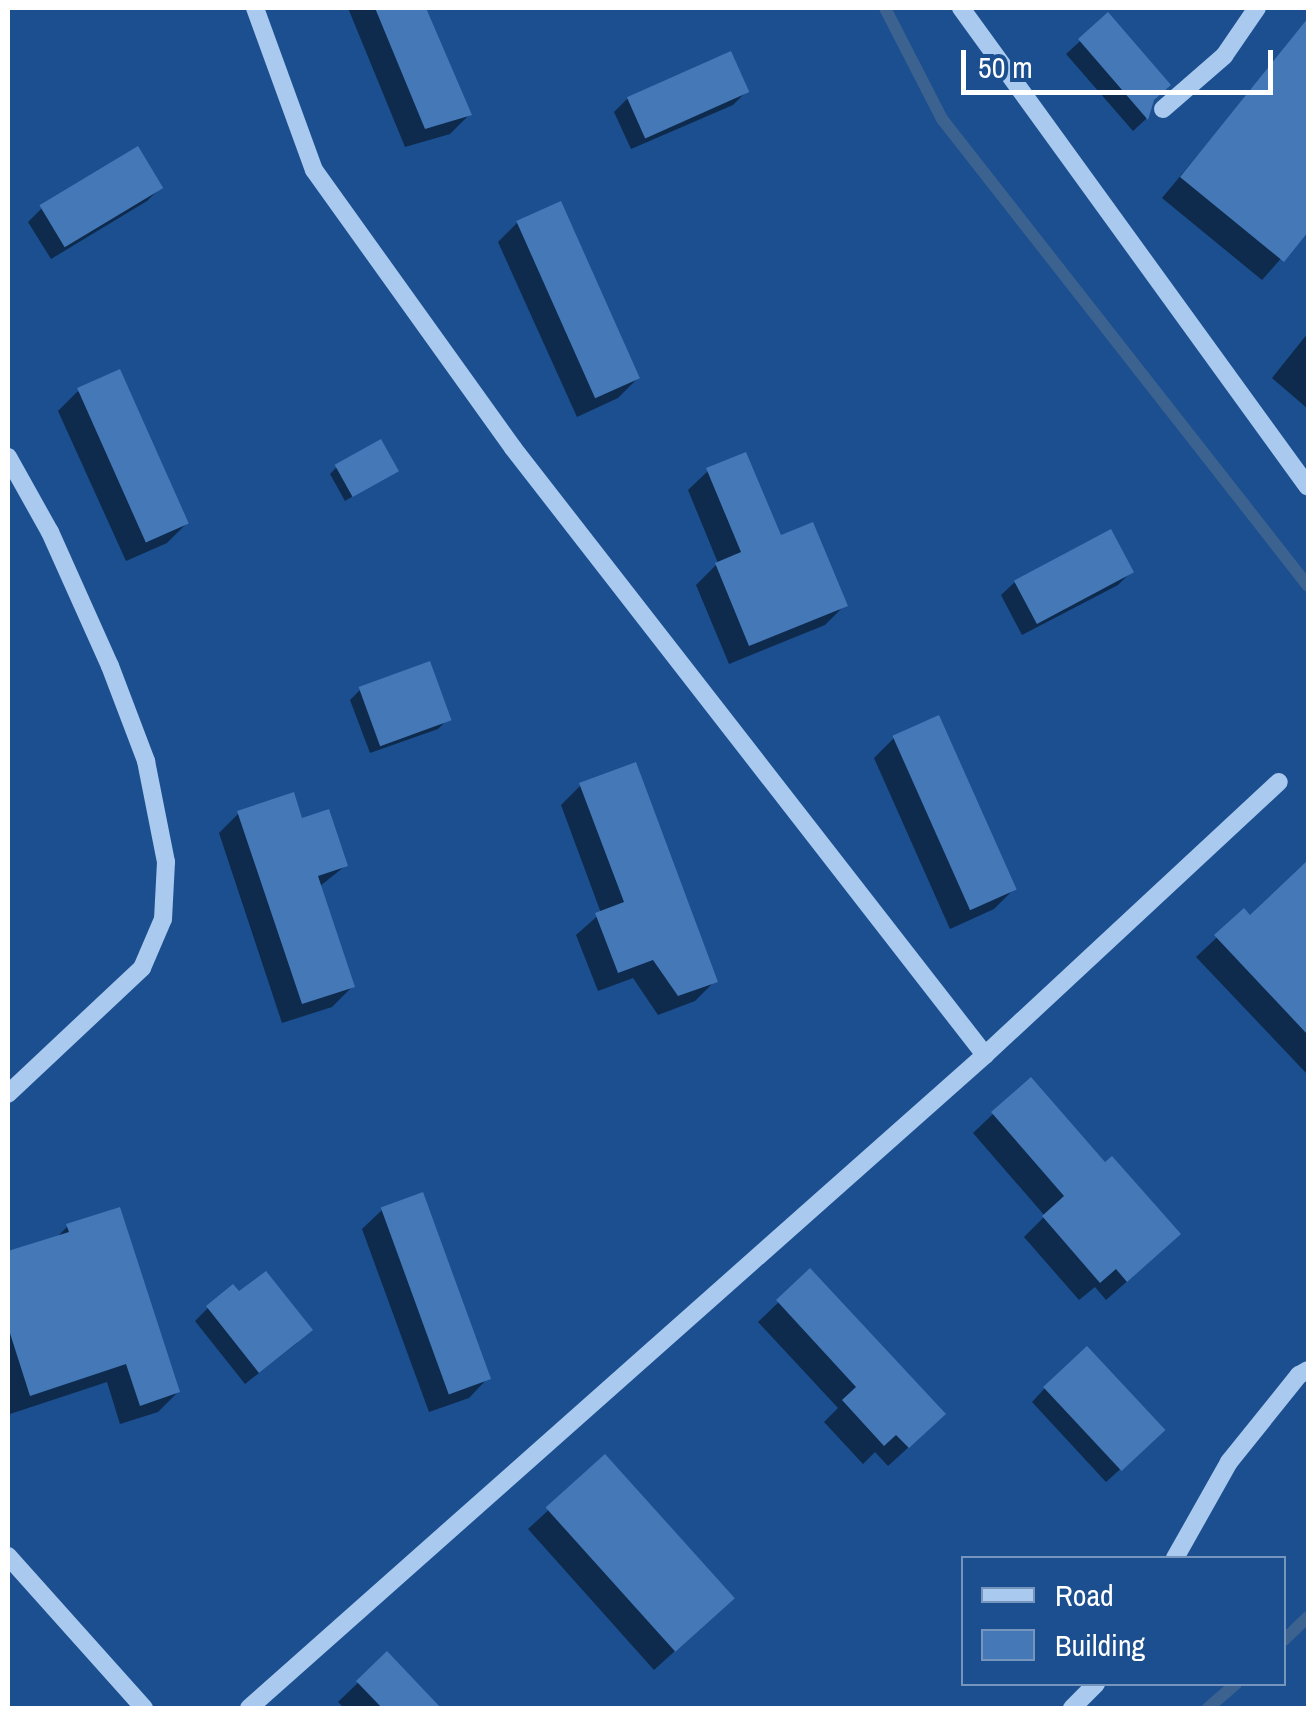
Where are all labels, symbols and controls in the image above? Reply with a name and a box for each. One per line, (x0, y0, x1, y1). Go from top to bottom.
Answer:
scale bar (966, 30, 1278, 92)
text: 50 m (978, 47, 1033, 87)
legend (961, 1556, 1286, 1686)
text: Road (1055, 1575, 1114, 1615)
text: Building (1055, 1625, 1145, 1665)

